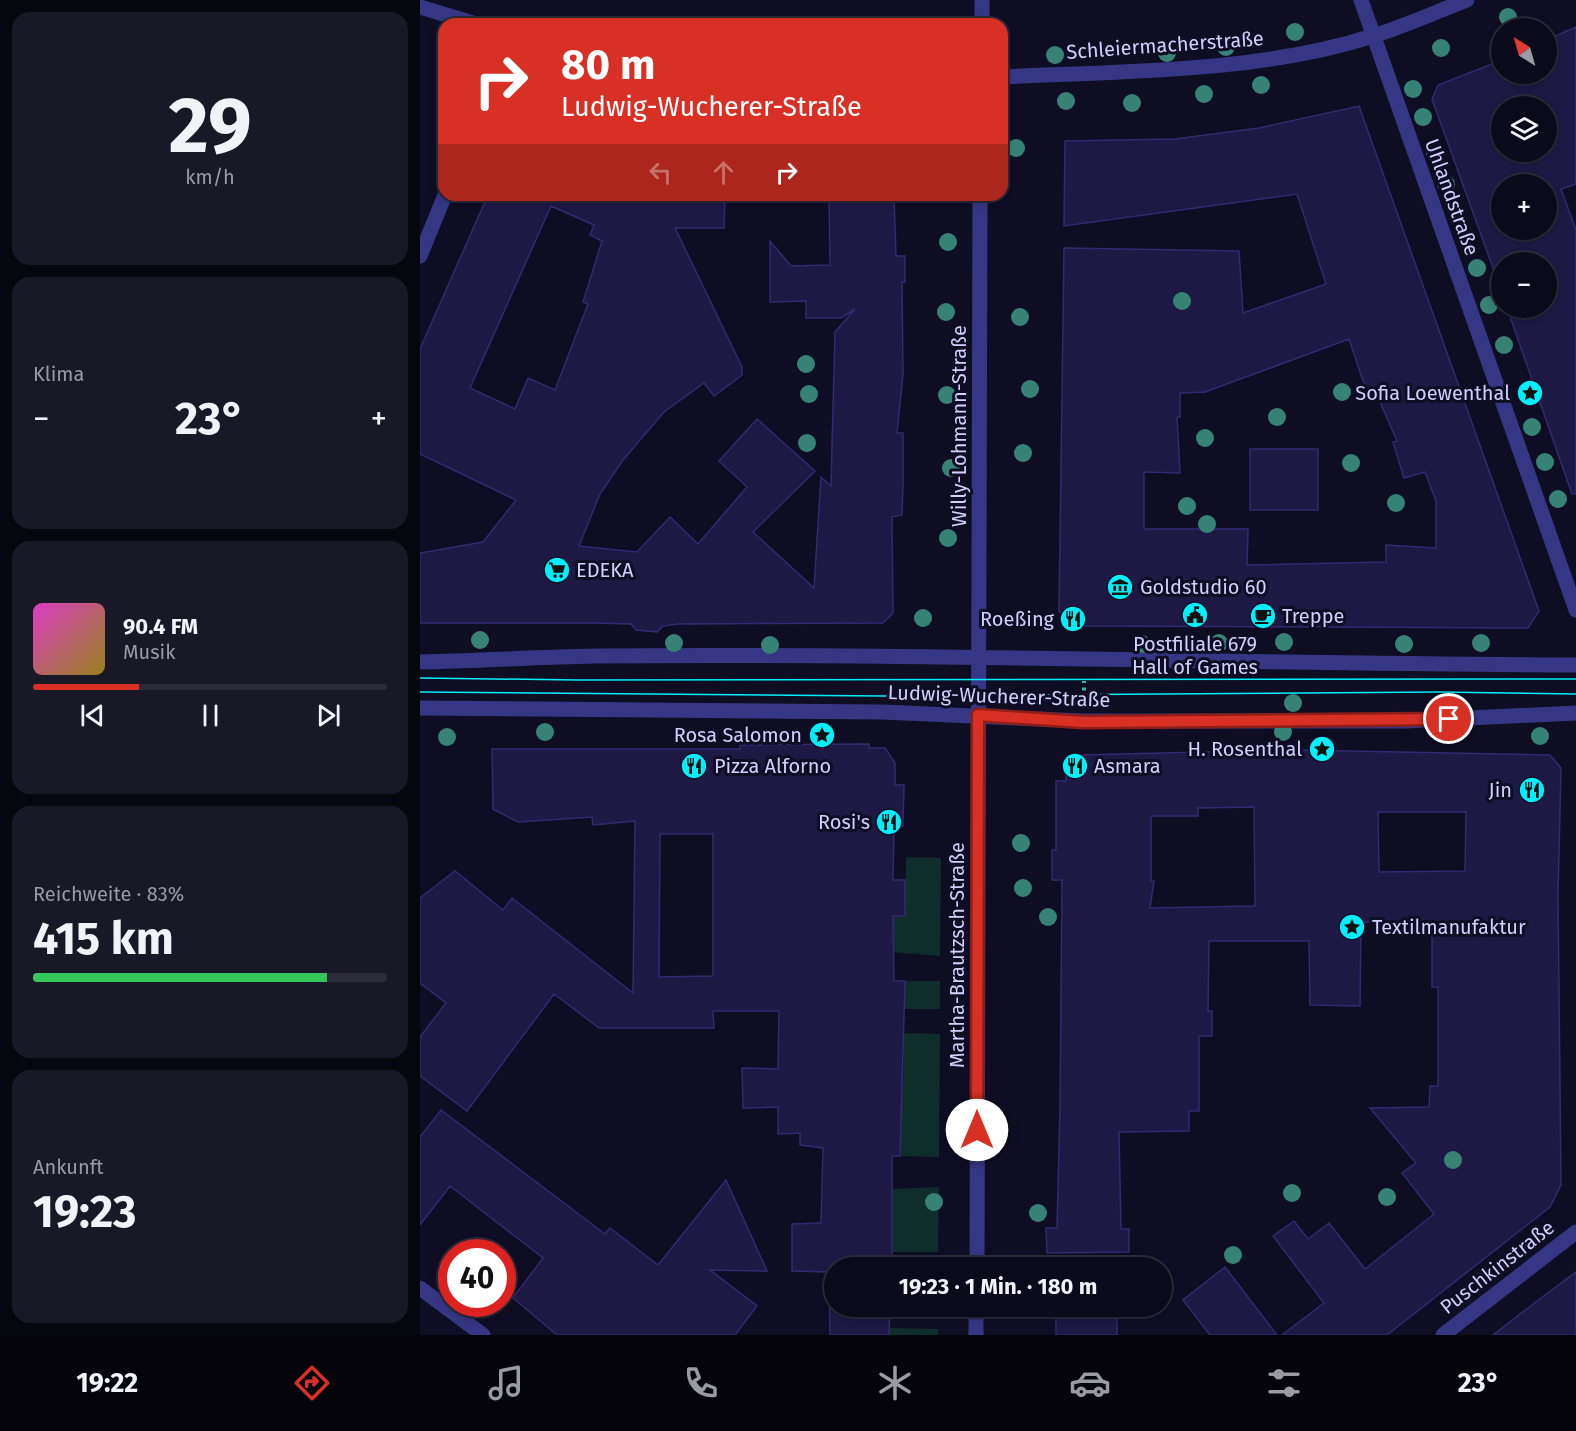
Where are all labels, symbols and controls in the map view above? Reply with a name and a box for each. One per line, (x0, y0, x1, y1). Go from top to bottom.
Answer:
north arrow (1491, 18, 1557, 84)
map controls (1491, 18, 1557, 318)
street label: Schleiermacherstraße (1065, 26, 1265, 64)
text: 80 m (561, 40, 655, 90)
icon: right (462, 42, 540, 120)
text: 29 (168, 79, 252, 173)
text: Ludwig-Wucherer-Straße (561, 91, 862, 123)
button: layers (1491, 96, 1557, 162)
street label: Uhlandstraße (1420, 135, 1484, 259)
icon: left (644, 156, 677, 189)
icon: ahead (707, 156, 740, 189)
icon: right (770, 156, 803, 189)
text: km/h (185, 165, 235, 189)
button: + (1491, 174, 1557, 240)
button: − (1491, 252, 1557, 318)
street label: Willy-Lohmann-Straße (947, 325, 971, 527)
text: Klima (33, 362, 84, 386)
place icon: Sofia Loewenthal (1515, 378, 1545, 408)
place label: Sofia Loewenthal (1355, 381, 1510, 405)
text: 23° (175, 392, 245, 446)
text: − (33, 399, 50, 439)
text: + (371, 399, 387, 439)
supermarket icon: EDEKA (542, 555, 572, 585)
place label: EDEKA (576, 558, 634, 582)
museum icon: Goldstudio 60 (1105, 572, 1135, 602)
place label: Goldstudio 60 (1140, 575, 1267, 599)
public building icon: Postfiliale 679 Hall of Games (1180, 600, 1210, 630)
cafe icon: Treppe (1248, 601, 1278, 631)
restaurant icon: Roeßing (1058, 604, 1088, 634)
place label: Treppe (1282, 604, 1344, 628)
place label: Roeßing (980, 607, 1055, 631)
text: 90.4 FM (123, 613, 198, 640)
place label: Postfiliale 679 Hall of Games (1132, 632, 1258, 679)
text: Musik (123, 640, 175, 664)
street label: Ludwig-Wucherer-Straße (887, 680, 1111, 712)
pin (1423, 693, 1474, 744)
icon: previous (76, 699, 109, 732)
icon: pause (194, 699, 227, 732)
icon: next (312, 699, 345, 732)
icon: arrive (1432, 702, 1465, 735)
place icon: Rosa Salomon (807, 720, 837, 750)
place label: Rosa Salomon (674, 723, 802, 747)
place icon: H. Rosenthal (1307, 734, 1337, 764)
place label: H. Rosenthal (1187, 737, 1302, 761)
restaurant icon: Pizza Alforno (679, 751, 709, 781)
restaurant icon: Asmara (1060, 751, 1090, 781)
place label: Pizza Alforno (714, 754, 831, 778)
place label: Asmara (1094, 754, 1161, 778)
restaurant icon: Jin (1517, 775, 1547, 805)
place label: Jin (1489, 778, 1512, 802)
restaurant icon: Rosi's (874, 807, 904, 837)
place label: Rosi's (818, 810, 870, 834)
street label: Martha-Brautzsch-Straße (945, 842, 969, 1068)
text: Reichweite · 83% (33, 882, 184, 906)
text: 415 km (33, 912, 174, 966)
place icon: Textilmanufaktur (1337, 912, 1367, 942)
place label: Textilmanufaktur (1372, 915, 1526, 939)
position arrow (945, 1098, 1009, 1162)
text: Ankunft (33, 1155, 104, 1179)
text: 19:23 (33, 1185, 136, 1239)
street label: Puschkinstraße (1435, 1215, 1559, 1319)
speed limit sign: 40 (438, 1239, 516, 1317)
text: 19:23 · 1 Min. · 180 m (899, 1273, 1097, 1300)
icon: directions (291, 1362, 333, 1404)
icon: music (485, 1362, 527, 1404)
icon: phone (680, 1362, 722, 1404)
icon: climate (874, 1362, 916, 1404)
icon: car (1069, 1362, 1111, 1404)
icon: filters (1263, 1362, 1305, 1404)
text: 19:22 (76, 1367, 138, 1399)
text: 23° (1458, 1367, 1500, 1399)

